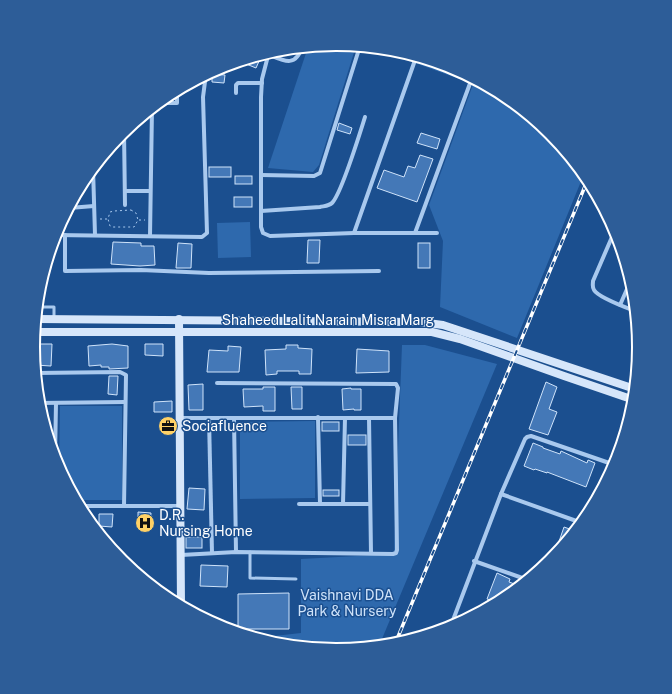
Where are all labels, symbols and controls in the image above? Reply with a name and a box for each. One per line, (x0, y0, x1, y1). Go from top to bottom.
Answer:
street label: Shaheed Lalit Narain Misra Marg (222, 312, 435, 328)
office icon: Sociafluence (157, 415, 179, 437)
place label: Sociafluence (182, 418, 267, 434)
place label: D.R. Nursing Home (159, 507, 253, 539)
hospital icon: D.R. Nursing Home (134, 512, 156, 534)
park label: Vaishnavi DDA Park & Nursery (298, 587, 397, 619)

